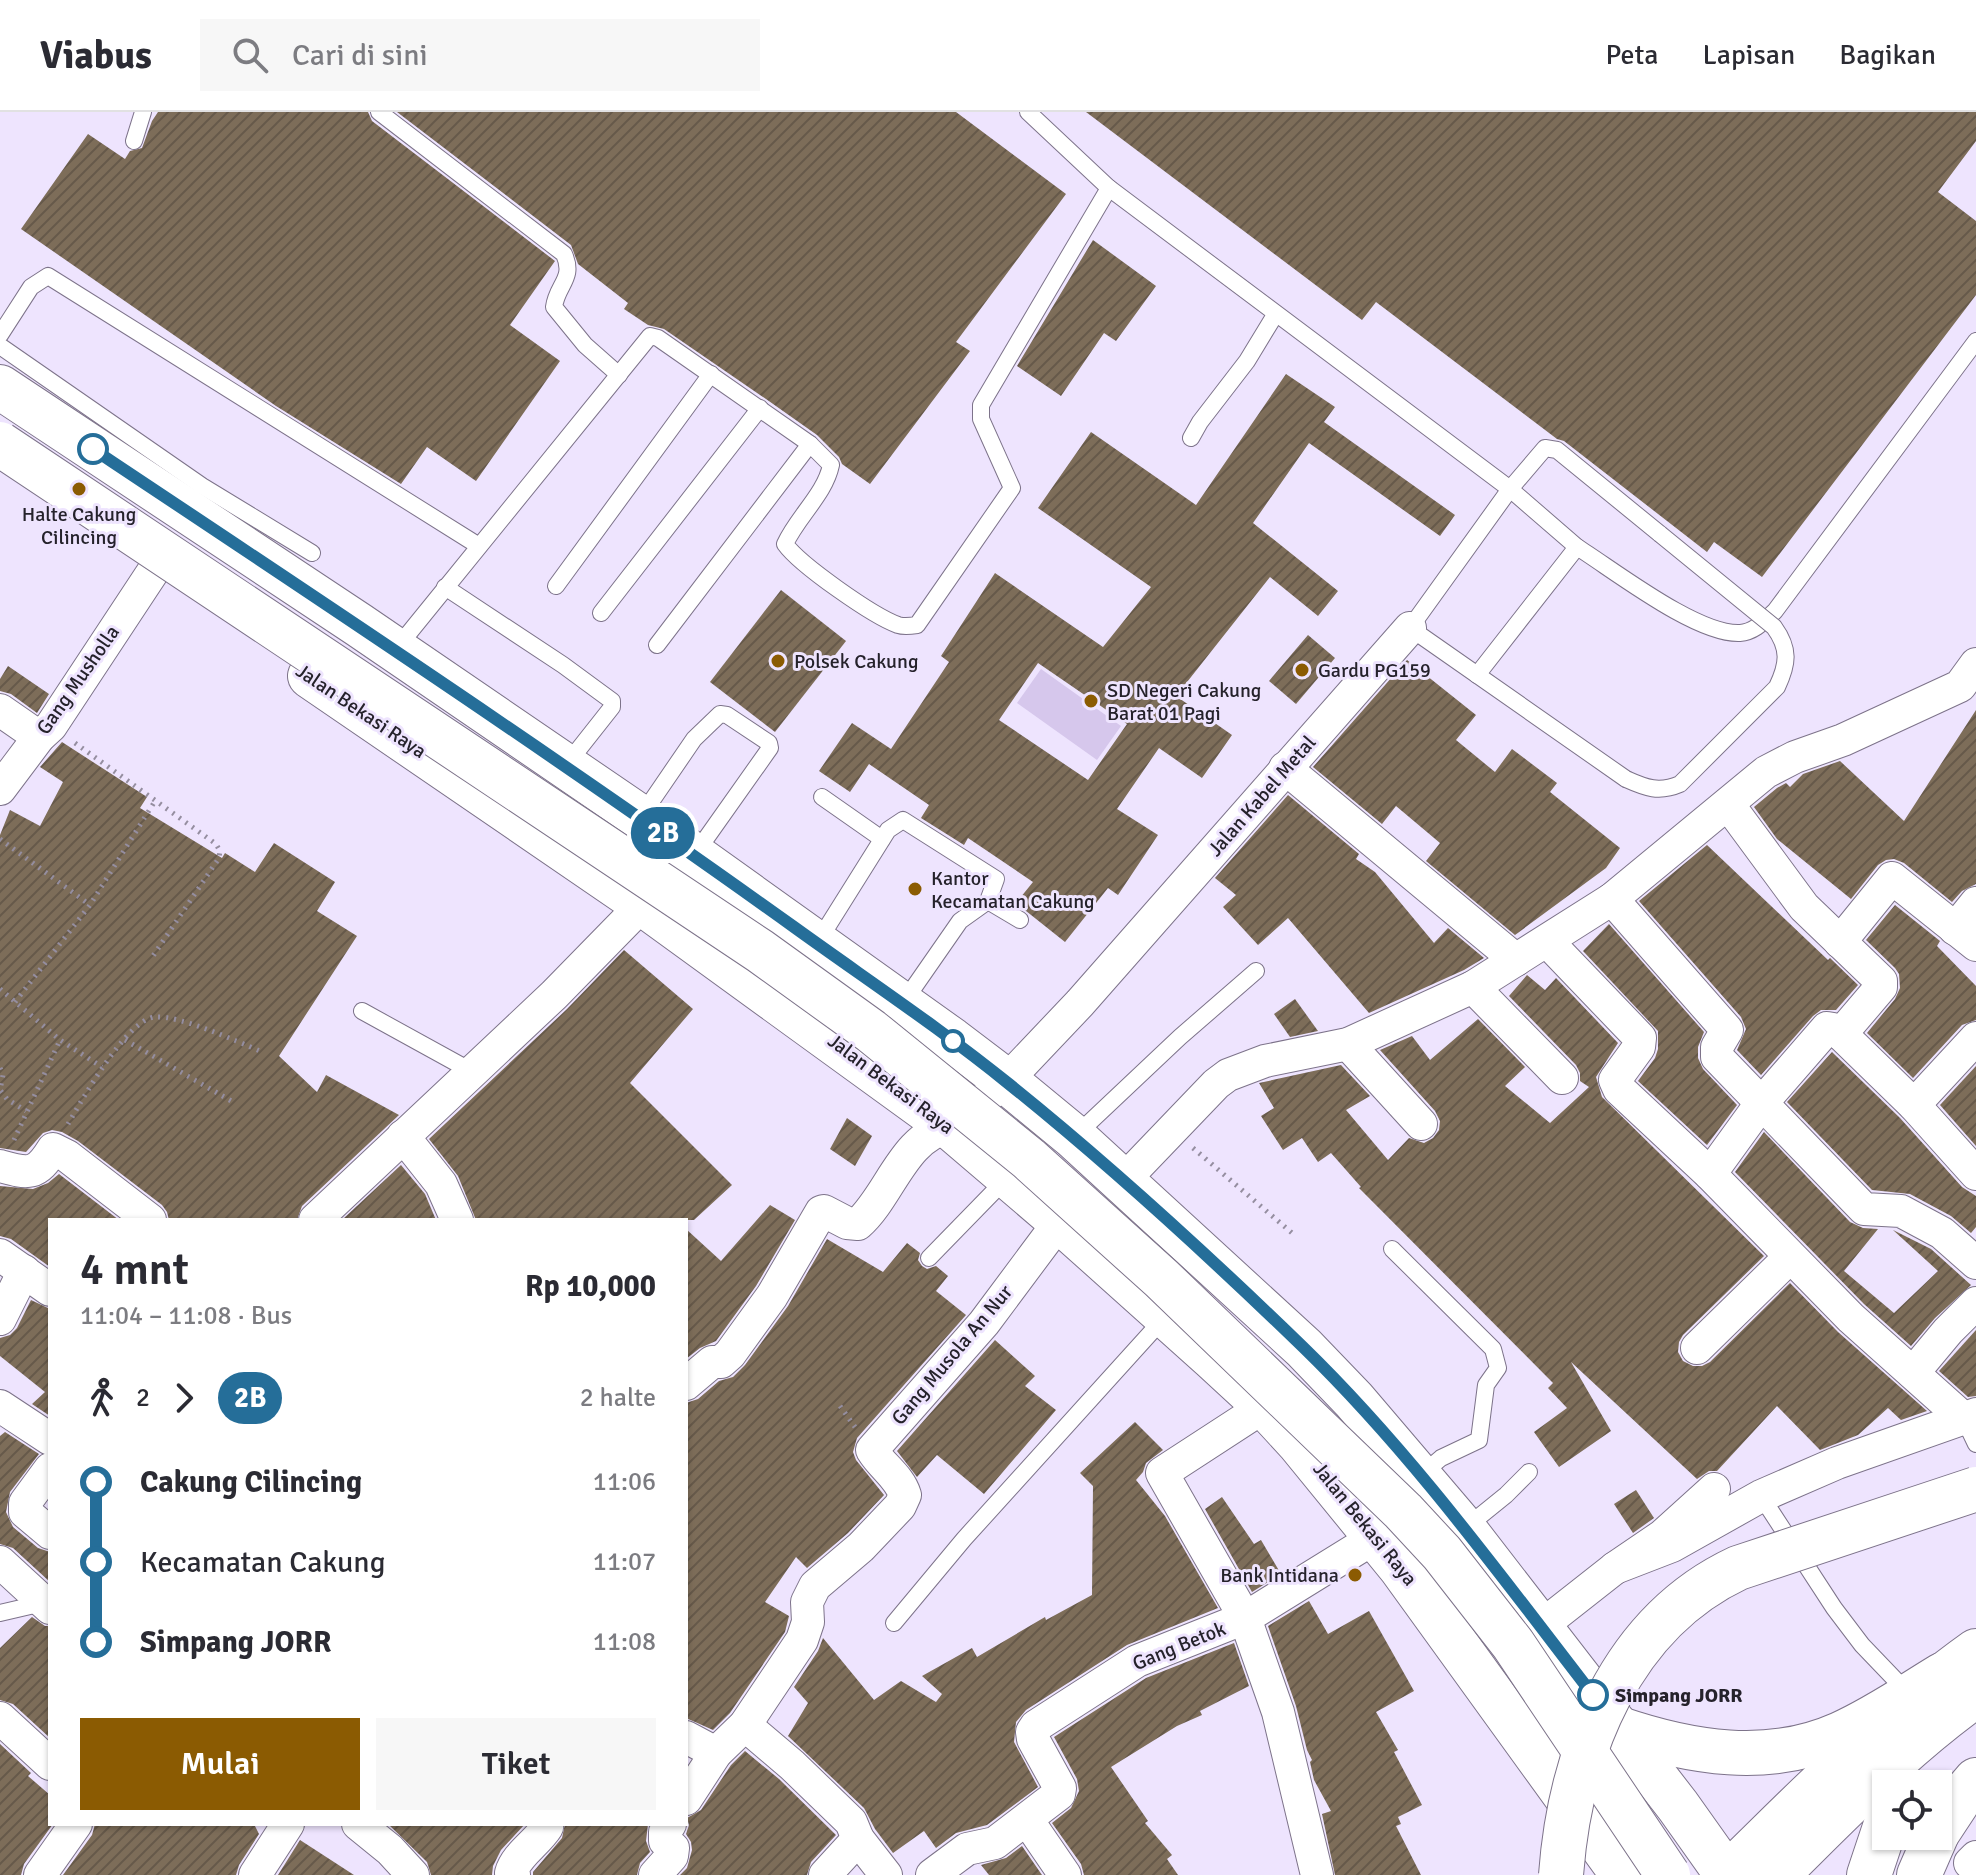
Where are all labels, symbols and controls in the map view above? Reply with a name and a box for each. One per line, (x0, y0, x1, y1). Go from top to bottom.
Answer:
search box (200, 19, 760, 91)
text: Viabus (40, 32, 152, 79)
icon: search (228, 33, 272, 77)
text: Cari di sini (292, 37, 428, 74)
text: Peta (1605, 38, 1659, 72)
text: Lapisan (1703, 38, 1795, 72)
text: Bagikan (1839, 38, 1936, 72)
unlabelled marker (78, 434, 108, 464)
marker: Halte Cakung Cilincing (70, 480, 88, 498)
place label: Halte Cakung Cilincing (22, 502, 136, 550)
street label: Gang Musholla (31, 621, 125, 739)
place label: Polsek Cakung (794, 649, 918, 674)
marker: Polsek Cakung (769, 652, 787, 670)
street label: Jalan Bekasi Raya (291, 658, 431, 764)
place label: Gardu PG159 (1318, 658, 1431, 683)
marker: Gardu PG159 (1293, 661, 1311, 679)
place label: SD Negeri Cakung Barat 01 Pagi (1107, 678, 1261, 726)
marker: SD Negeri Cakung Barat 01 Pagi (1082, 692, 1100, 710)
street label: Jalan Kabel Metal (1203, 730, 1321, 862)
line badge: 2B (627, 807, 699, 859)
text: 2B (647, 816, 679, 850)
place label: Kantor Kecamatan Cakung (931, 866, 1095, 914)
marker: Kantor Kecamatan Cakung (906, 880, 924, 898)
street label: Jalan Bekasi Raya (823, 1028, 959, 1140)
unlabelled marker (942, 1030, 964, 1052)
text: 4 mnt (80, 1243, 189, 1297)
text: Rp 10,000 (525, 1268, 656, 1305)
street label: Gang Musola An Nur (886, 1279, 1018, 1430)
text: 11:04 – 11:08 · Bus (80, 1300, 292, 1332)
icon: walk (80, 1376, 124, 1420)
icon: forward (162, 1376, 206, 1420)
text: 2B (234, 1381, 266, 1415)
text: 2 (136, 1382, 150, 1414)
text: 2 halte (580, 1382, 656, 1414)
street label: Jalan Bekasi Raya (1308, 1457, 1422, 1591)
text: Cakung Cilincing (140, 1464, 362, 1501)
text: 11:06 (593, 1466, 656, 1498)
text: Kecamatan Cakung (140, 1544, 386, 1581)
text: 11:07 (593, 1546, 656, 1578)
place label: Bank Intidana (1220, 1563, 1339, 1588)
marker: Bank Intidana (1346, 1566, 1364, 1584)
street label: Gang Betok (1129, 1616, 1229, 1676)
text: Simpang JORR (140, 1624, 331, 1661)
text: 11:08 (593, 1626, 656, 1658)
marker: Simpang JORR (1578, 1680, 1608, 1710)
place label: Simpang JORR (1615, 1683, 1743, 1708)
button: Mulai (80, 1718, 360, 1810)
button: Tiket (376, 1718, 656, 1810)
map controls (1872, 1770, 1952, 1850)
button: locate (1872, 1770, 1952, 1850)

